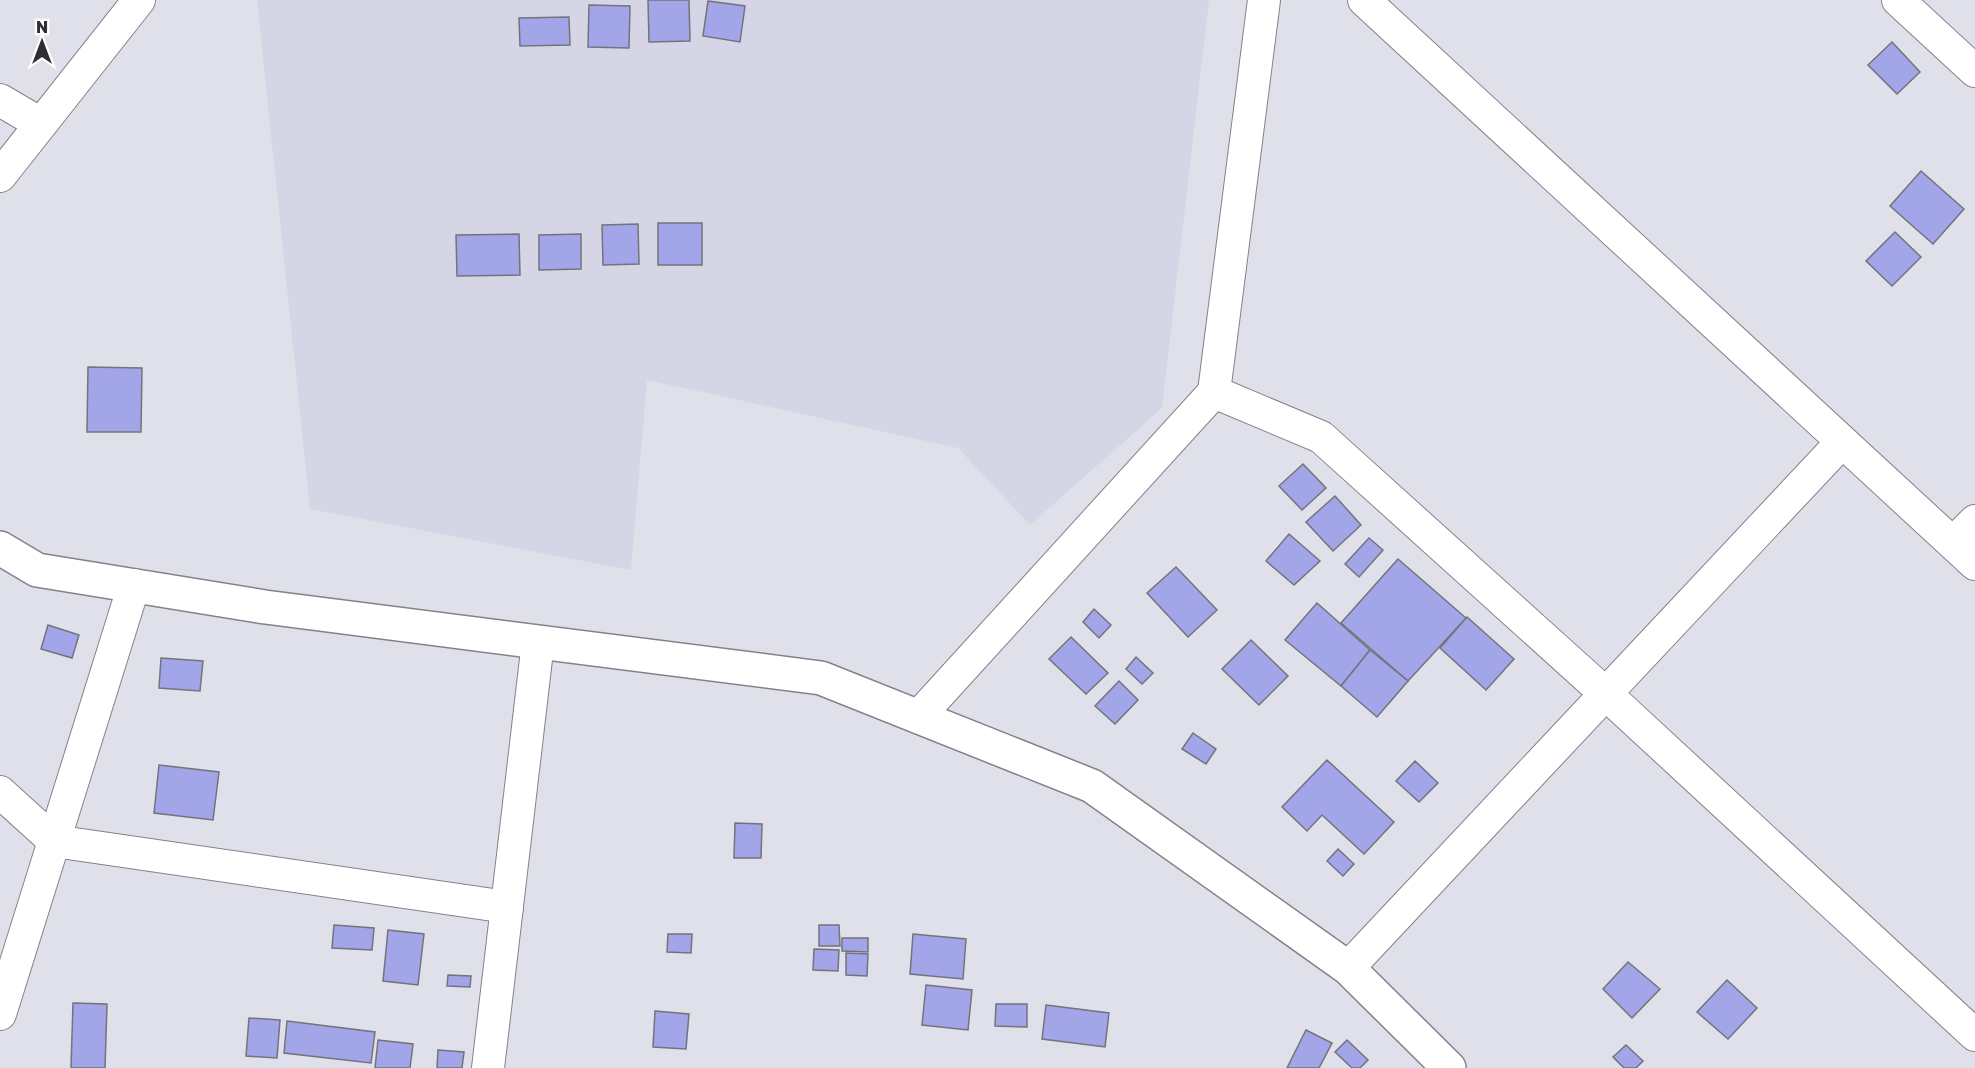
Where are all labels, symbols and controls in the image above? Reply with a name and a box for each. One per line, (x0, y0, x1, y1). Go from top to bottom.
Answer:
north arrow (12, 12, 72, 72)
text: N (36, 17, 48, 37)

